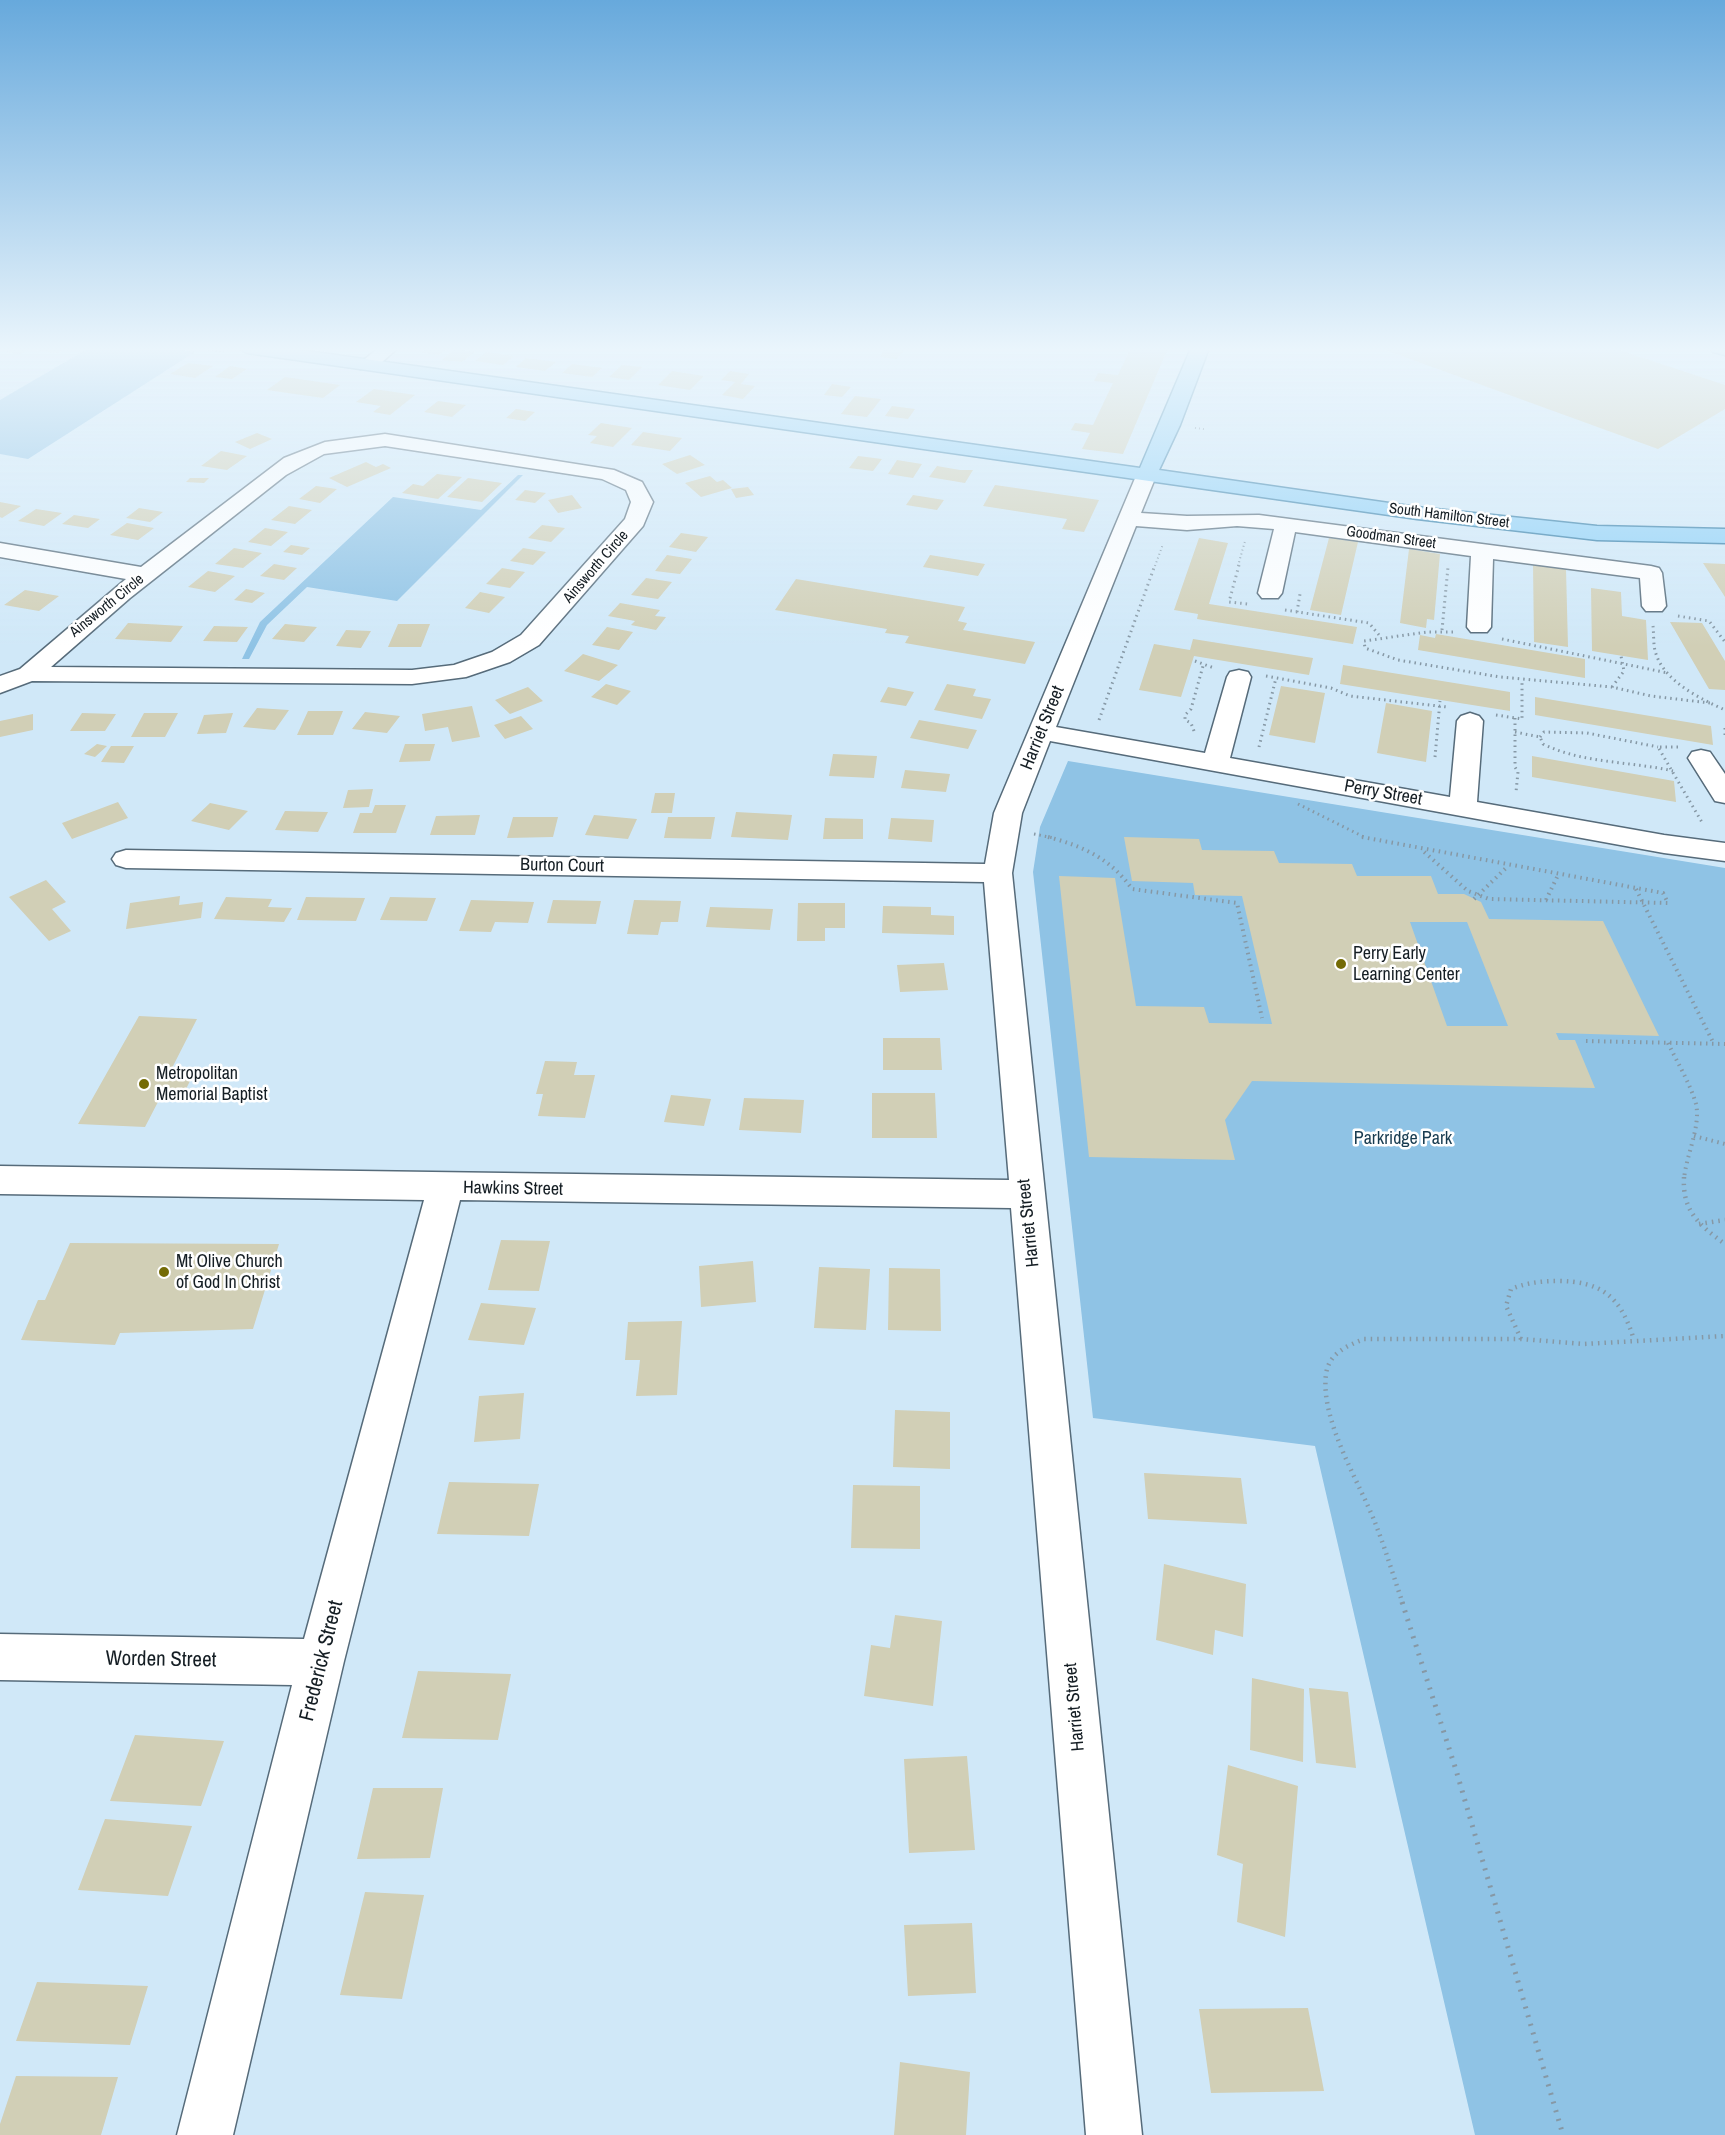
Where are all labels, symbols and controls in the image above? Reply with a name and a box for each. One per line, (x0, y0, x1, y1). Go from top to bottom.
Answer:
street label: South Hamilton Street (1388, 500, 1510, 532)
street label: Goodman Street (1345, 523, 1437, 553)
street label: Ainsworth Circle (560, 527, 632, 607)
street label: Ainsworth Circle (66, 571, 148, 641)
street label: Harriet Street (1016, 683, 1070, 773)
street label: Perry Street (1342, 776, 1424, 810)
street label: Burton Court (520, 854, 604, 878)
place label: Perry Early Learning Center (1353, 943, 1460, 986)
marker: Perry Early Learning Center (1334, 957, 1348, 971)
place label: Metropolitan Memorial Baptist (156, 1063, 268, 1106)
marker: Metropolitan Memorial Baptist (137, 1077, 151, 1091)
park label: Parkridge Park (1354, 1128, 1452, 1150)
street label: Hawkins Street (463, 1177, 563, 1201)
street label: Harriet Street (1014, 1178, 1044, 1268)
place label: Mt Olive Church of God In Christ (176, 1251, 283, 1294)
marker: Mt Olive Church of God In Christ (157, 1265, 171, 1279)
street label: Frederick Street (295, 1598, 349, 1724)
street label: Worden Street (105, 1646, 217, 1674)
street label: Harriet Street (1060, 1662, 1090, 1752)

